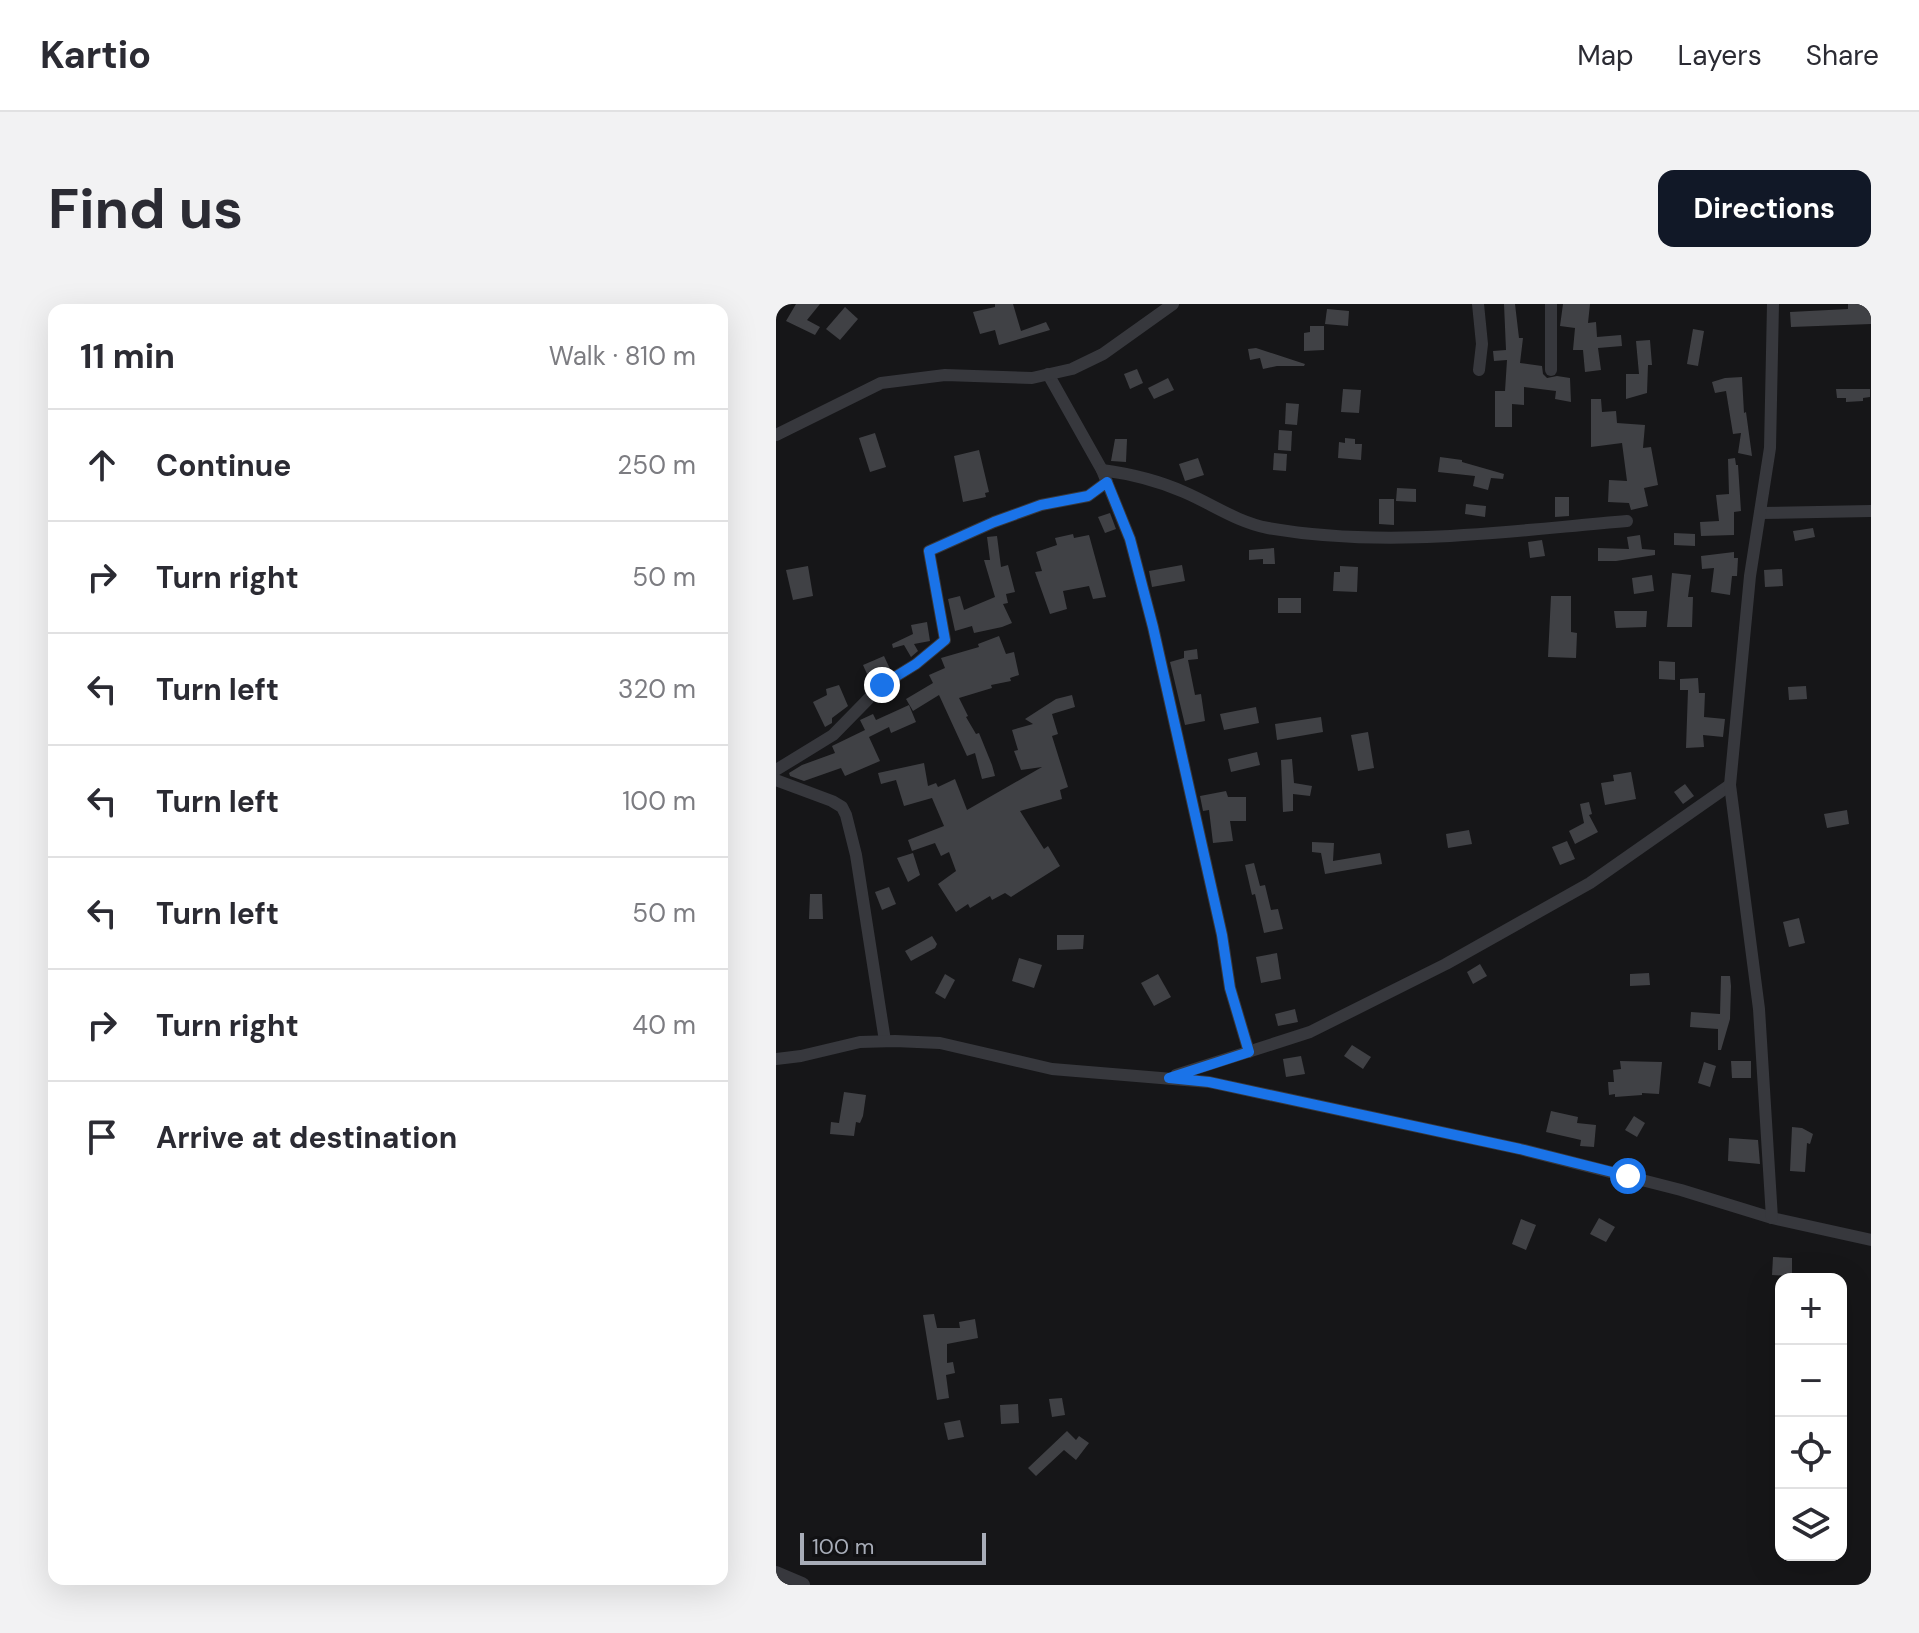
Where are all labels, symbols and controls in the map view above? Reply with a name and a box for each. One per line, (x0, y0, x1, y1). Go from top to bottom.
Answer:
text: Kartio (40, 30, 151, 80)
text: Map (1577, 37, 1634, 74)
text: Layers (1678, 37, 1762, 74)
text: Share (1806, 37, 1879, 74)
button: Directions (1658, 170, 1871, 247)
text: Find us (48, 172, 243, 245)
text: 11 min (80, 334, 175, 379)
text: Walk · 810 m (549, 339, 696, 373)
icon: ahead (80, 443, 124, 487)
text: Continue (156, 446, 291, 485)
text: 250 m (617, 448, 696, 482)
icon: right (80, 555, 124, 599)
text: Turn right (156, 558, 299, 597)
text: 50 m (632, 560, 696, 594)
icon: left (80, 667, 124, 711)
route end (864, 667, 900, 703)
text: Turn left (156, 670, 279, 709)
text: 320 m (618, 672, 696, 706)
icon: left (80, 779, 124, 823)
text: Turn left (156, 782, 279, 821)
text: 100 m (622, 784, 696, 818)
icon: left (80, 891, 124, 935)
text: Turn left (156, 894, 279, 933)
text: 50 m (632, 896, 696, 930)
icon: right (80, 1003, 124, 1047)
text: Turn right (156, 1006, 299, 1045)
text: 40 m (632, 1008, 696, 1042)
icon: arrive (80, 1115, 124, 1159)
text: Arrive at destination (156, 1118, 457, 1157)
route start (1610, 1158, 1646, 1194)
map controls (1775, 1273, 1847, 1561)
button: + (1775, 1273, 1847, 1345)
button: − (1775, 1345, 1847, 1417)
button: locate (1775, 1417, 1847, 1489)
button: layers (1775, 1489, 1847, 1561)
scale bar (800, 1529, 986, 1565)
text: 100 m (812, 1532, 874, 1561)

